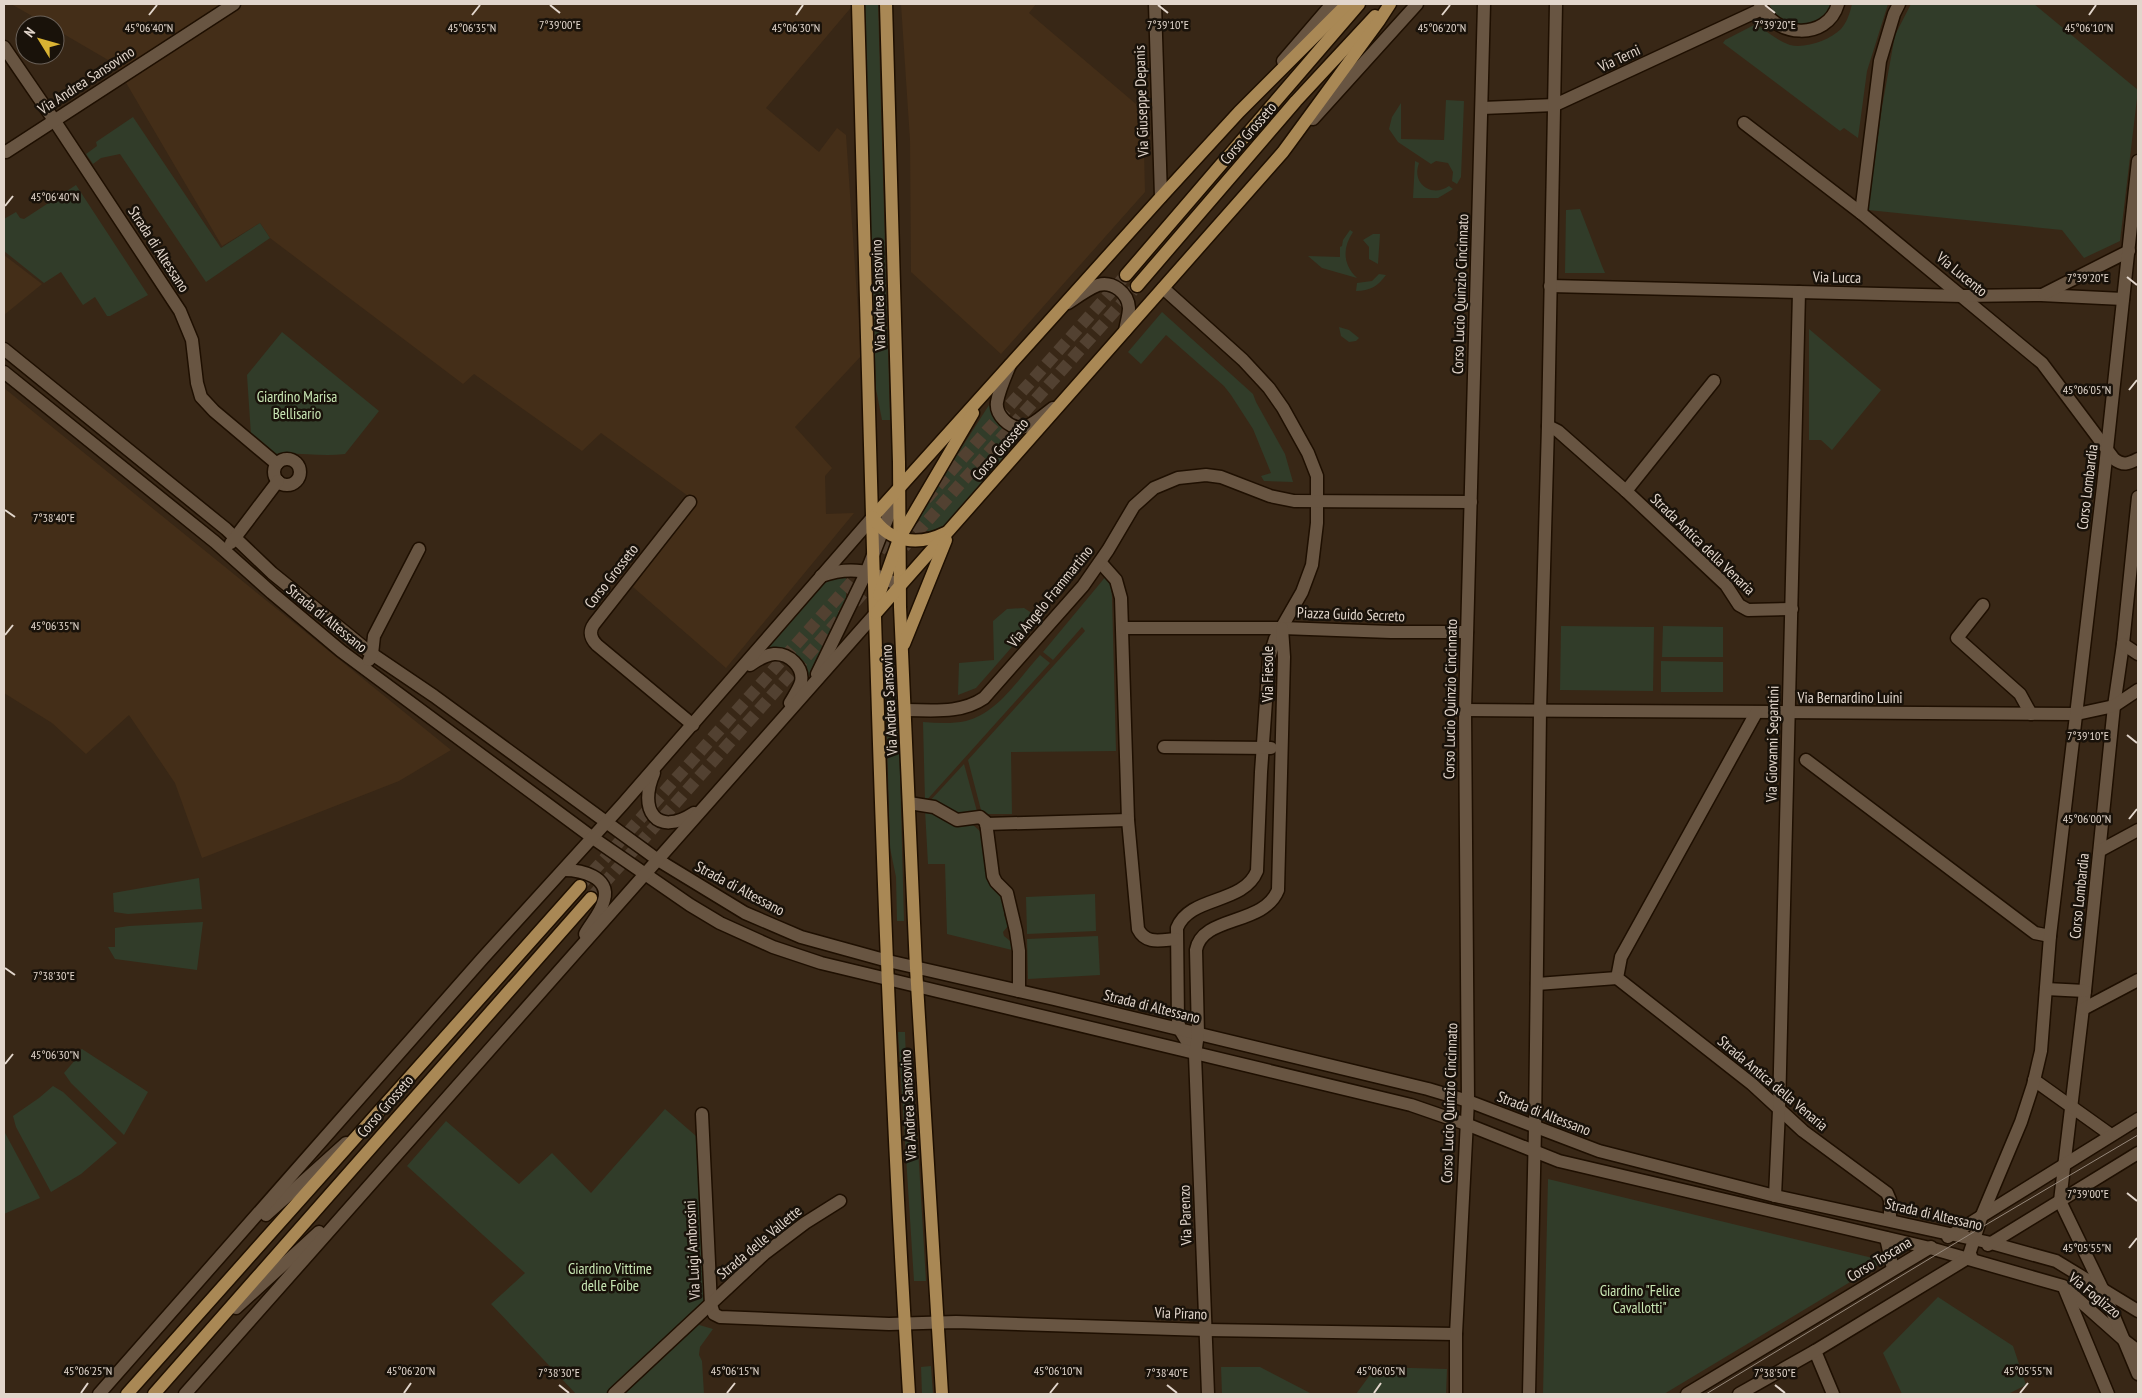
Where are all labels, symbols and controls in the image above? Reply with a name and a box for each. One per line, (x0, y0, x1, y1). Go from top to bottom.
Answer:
north arrow (15, 15, 65, 65)
text: 7°39'00"E (539, 17, 581, 32)
text: 7°39'10"E (1147, 17, 1189, 32)
text: 7°39'20"E (1754, 17, 1796, 32)
text: 45°06'40"N (125, 20, 173, 35)
text: 45°06'35"N (448, 20, 496, 35)
text: 45°06'30"N (772, 20, 820, 35)
text: 45°06'20"N (1418, 20, 1466, 35)
text: 45°06'10"N (2065, 20, 2113, 35)
text: N (20, 24, 39, 41)
street label: Via Terni (1594, 40, 1643, 76)
street label: Via Andrea Sansovino (33, 42, 138, 119)
street label: Via Giuseppe Depanis (1130, 45, 1152, 158)
street label: Corso Grosseto (1216, 98, 1280, 168)
text: 45°06'40"N (31, 189, 79, 204)
street label: Strada di Altessano (124, 202, 194, 296)
street label: Corso Lucio Quinzio Cincinnato (1448, 214, 1472, 374)
street label: Via Andrea Sansovino (867, 239, 889, 352)
street label: Via Lucento (1932, 247, 1991, 300)
street label: Via Lucca (1812, 267, 1861, 287)
text: 7°39'20"E (2067, 270, 2109, 285)
text: 45°06'05"N (2063, 382, 2111, 397)
park label: Giardino Marisa Bellisario (257, 387, 337, 423)
street label: Corso Grosseto (968, 414, 1032, 484)
street label: Corso Lombardia (2072, 443, 2102, 531)
street label: Strada Antica della Venaria (1647, 489, 1759, 599)
text: 7°38'40"E (33, 510, 75, 525)
street label: Corso Grosseto (580, 540, 642, 612)
street label: Via Angelo Frammartino (1003, 541, 1097, 651)
street label: Strada di Altessano (283, 580, 371, 656)
street label: Piazza Guido Secreto (1297, 603, 1405, 625)
text: 45°06'35"N (31, 618, 79, 633)
street label: Corso Lucio Quinzio Cincinnato (1439, 619, 1461, 779)
street label: Via Andrea Sansovino (877, 644, 901, 757)
street label: Via Fiesole (1258, 646, 1277, 703)
street label: Via Giovanni Segantini (1761, 686, 1783, 803)
street label: Via Bernardino Luini (1796, 688, 1903, 707)
text: 7°39'10"E (2067, 728, 2109, 743)
text: 45°06'00"N (2063, 811, 2111, 826)
street label: Corso Lombardia (2065, 852, 2093, 940)
street label: Strada di Altessano (692, 856, 788, 920)
text: 7°38'30"E (33, 968, 75, 983)
street label: Strada di Altessano (1102, 985, 1202, 1027)
street label: Corso Lucio Quinzio Cincinnato (1437, 1023, 1461, 1183)
street label: Strada Antica della Venaria (1714, 1031, 1832, 1135)
text: 45°06'30"N (31, 1047, 79, 1062)
street label: Via Andrea Sansovino (896, 1049, 920, 1162)
street label: Corso Grosseto (353, 1071, 417, 1141)
street label: Strada di Altessano (1494, 1086, 1594, 1140)
street label: Via Parenzo (1174, 1185, 1196, 1246)
text: 7°39'00"E (2067, 1186, 2109, 1201)
street label: Strada di Altessano (1884, 1194, 1984, 1234)
street label: Via Luigi Ambrosini (680, 1200, 704, 1301)
street label: Strada delle Vallette (713, 1201, 805, 1283)
street label: Corso Toscana (1843, 1232, 1915, 1286)
text: 45°05'55"N (2063, 1240, 2111, 1255)
park label: Giardino Vittime delle Foibe (568, 1259, 652, 1295)
street label: Via Foglizzo (2064, 1267, 2125, 1322)
park label: Giardino "Felice Cavallotti" (1600, 1281, 1680, 1317)
street label: Via Pirano (1153, 1303, 1208, 1323)
text: 45°06'25"N (64, 1363, 112, 1378)
text: 45°06'20"N (387, 1363, 435, 1378)
text: 45°06'15"N (711, 1363, 759, 1378)
text: 45°06'10"N (1034, 1363, 1082, 1378)
text: 45°06'05"N (1357, 1363, 1405, 1378)
text: 45°05'55"N (2004, 1363, 2052, 1378)
text: 7°38'30"E (538, 1365, 580, 1380)
text: 7°38'40"E (1146, 1365, 1188, 1380)
text: 7°38'50"E (1754, 1365, 1796, 1380)

